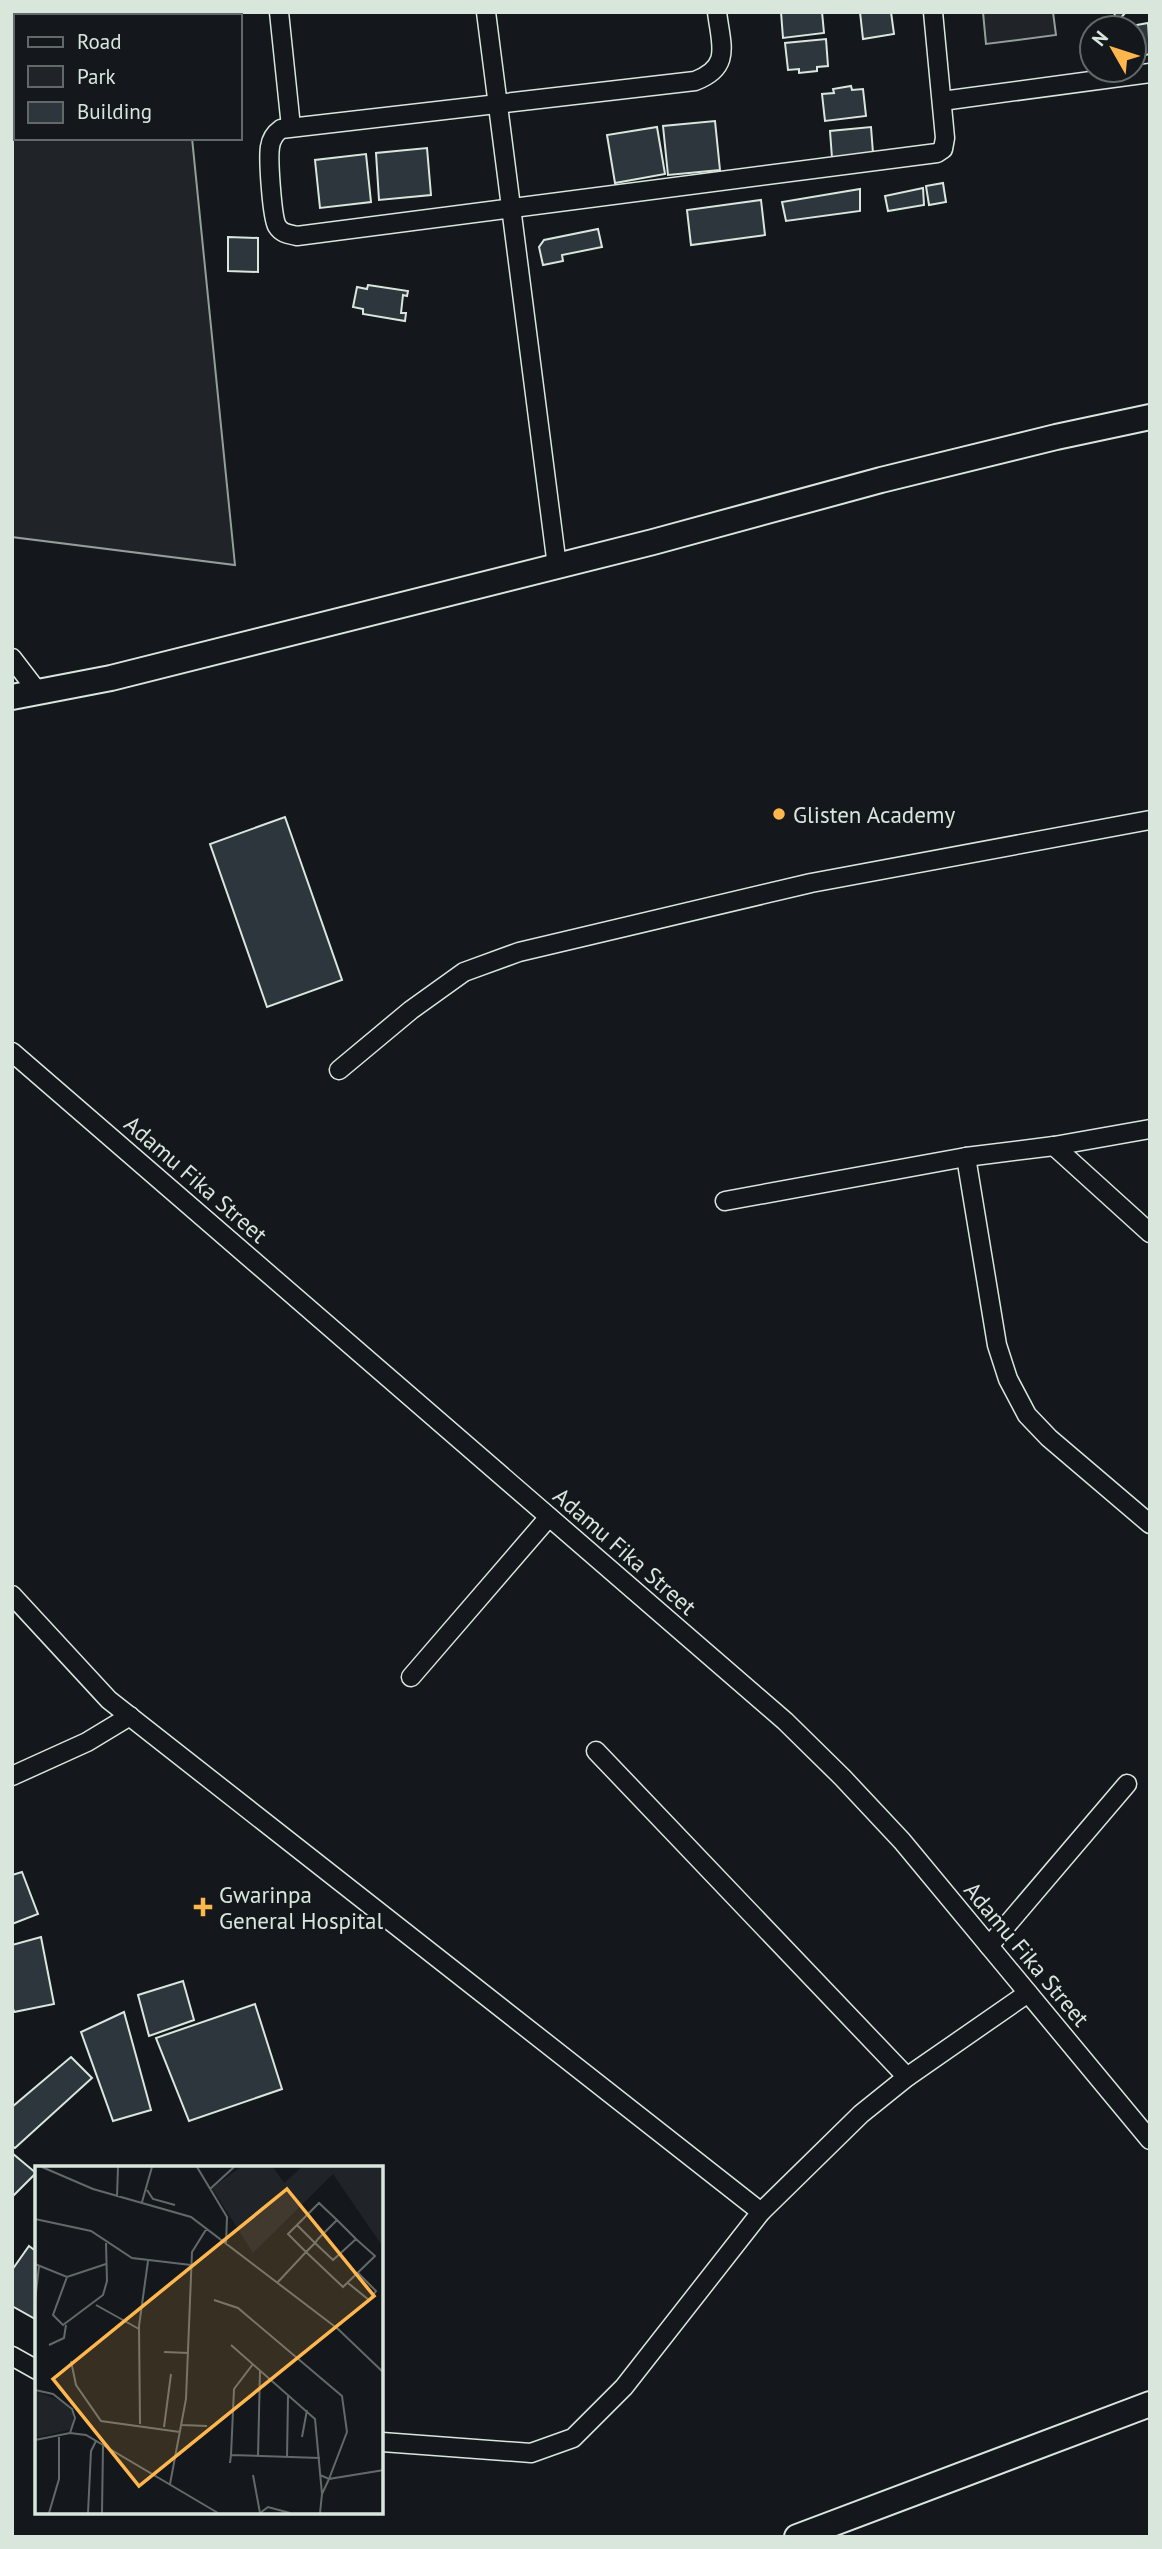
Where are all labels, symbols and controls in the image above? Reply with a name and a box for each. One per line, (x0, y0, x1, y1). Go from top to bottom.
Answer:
legend (14, 14, 242, 140)
north arrow (1078, 14, 1148, 84)
text: N (1087, 26, 1113, 51)
text: Road (77, 28, 121, 55)
text: Park (77, 63, 116, 90)
text: Building (77, 98, 152, 125)
place label: Glisten Academy (793, 800, 956, 829)
marker: Glisten Academy (771, 806, 787, 822)
street label: Adamu Fika Street (119, 1109, 274, 1249)
street label: Adamu Fika Street (548, 1481, 703, 1621)
street label: Adamu Fika Street (958, 1876, 1096, 2032)
place label: Gwarinpa General Hospital (219, 1880, 383, 1935)
marker: Gwarinpa General Hospital (193, 1897, 213, 1917)
inset map (35, 2166, 383, 2514)

